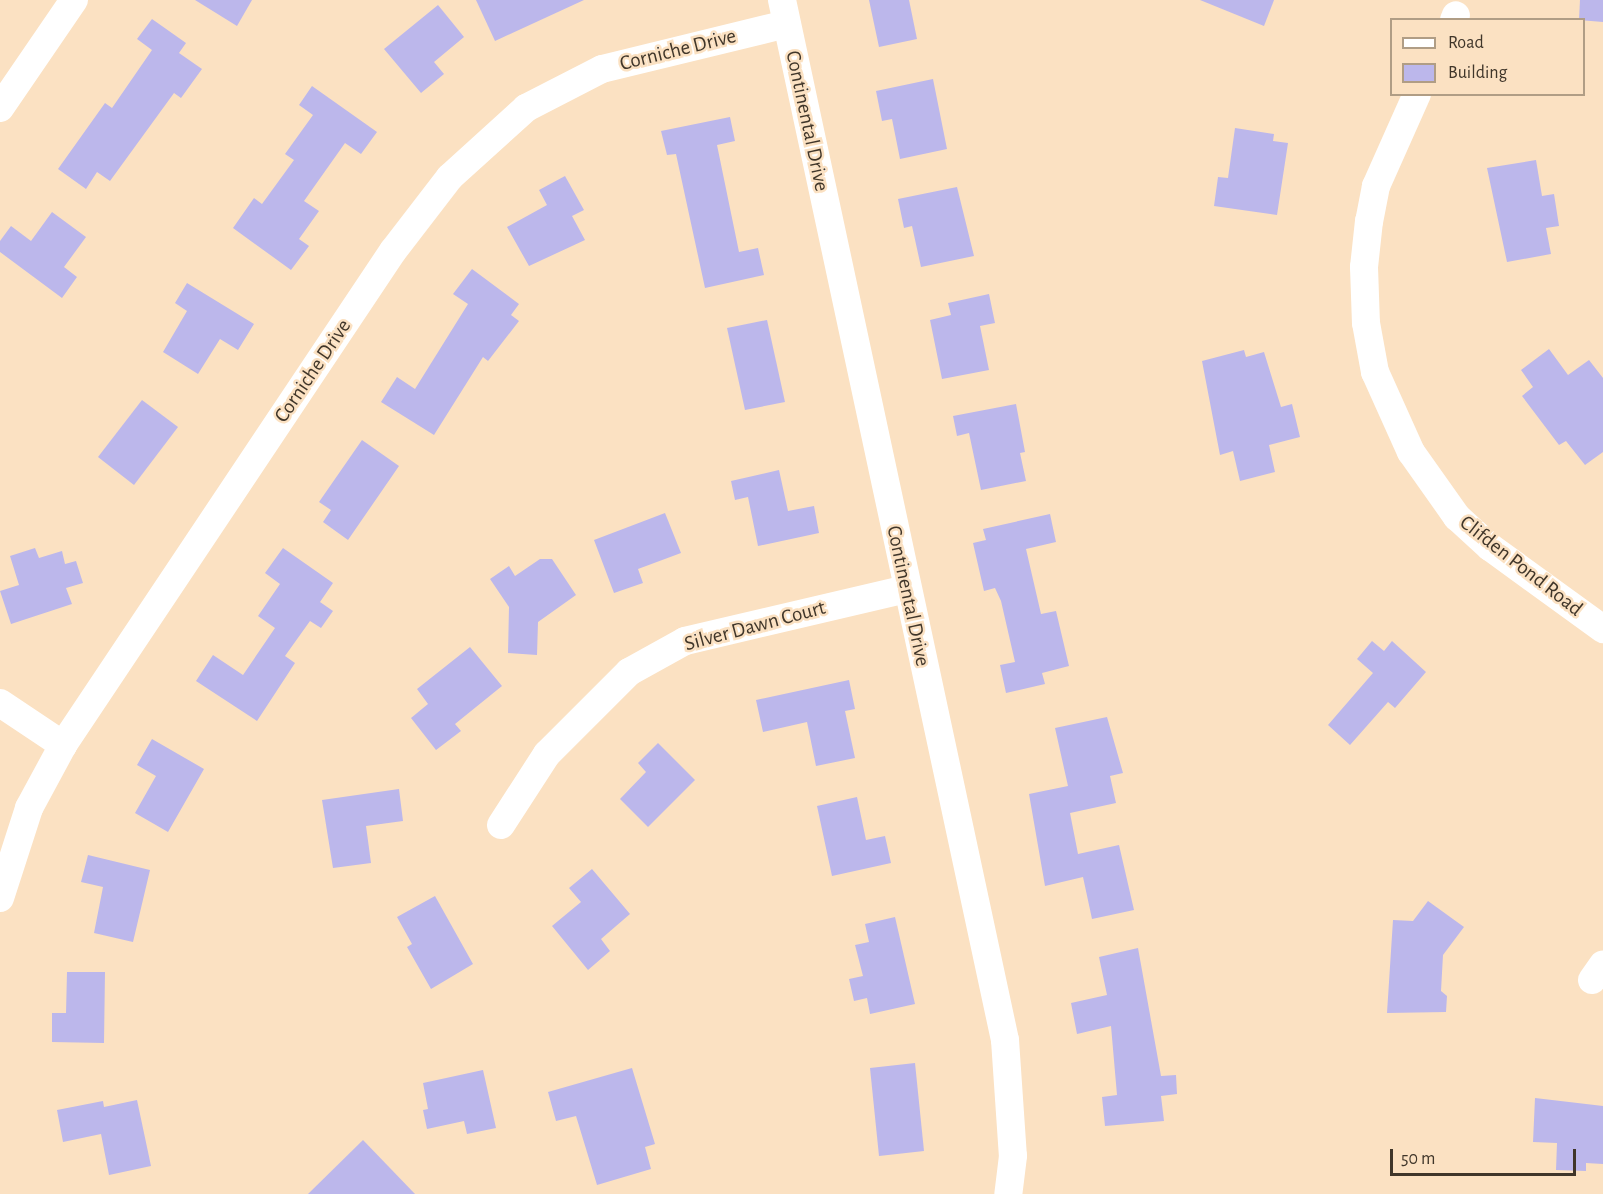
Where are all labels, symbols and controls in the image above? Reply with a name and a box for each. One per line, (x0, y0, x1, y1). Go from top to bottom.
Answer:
legend (1390, 18, 1585, 96)
street label: Corniche Drive (617, 23, 739, 77)
text: Road (1448, 34, 1484, 52)
street label: Continental Drive (780, 48, 834, 194)
text: Building (1448, 64, 1507, 82)
street label: Corniche Drive (269, 315, 357, 427)
street label: Clifden Pond Road (1454, 510, 1588, 622)
street label: Continental Drive (881, 523, 935, 669)
street label: Silver Dawn Court (682, 595, 828, 657)
scale bar (1393, 1137, 1579, 1175)
text: 50 m (1401, 1150, 1435, 1168)

